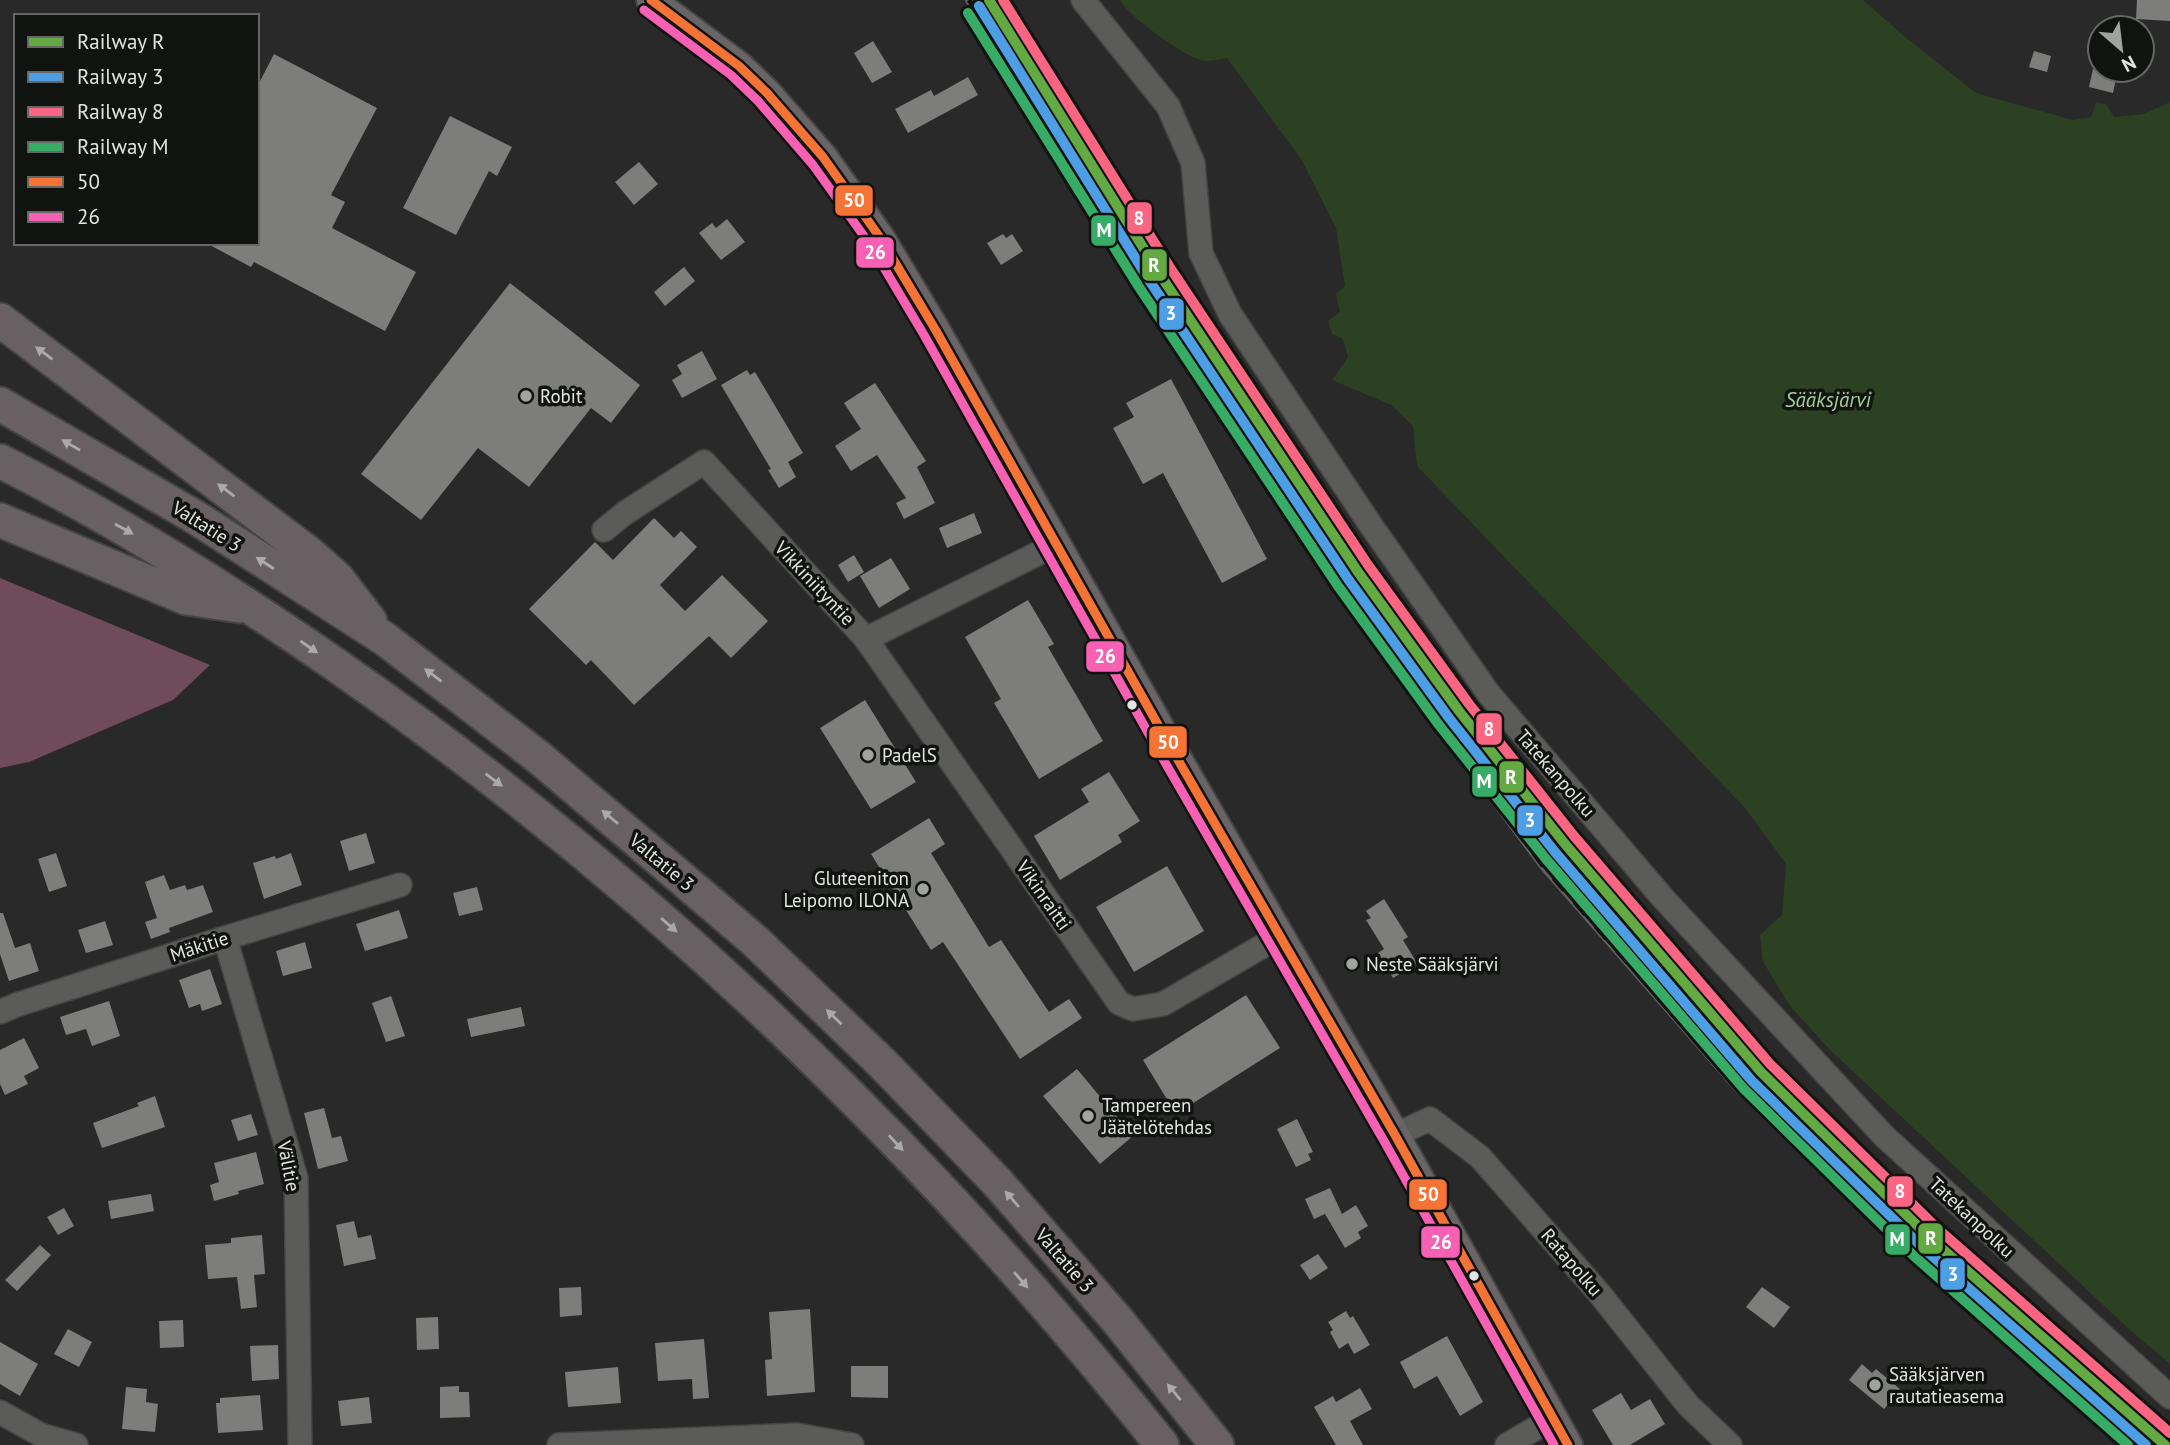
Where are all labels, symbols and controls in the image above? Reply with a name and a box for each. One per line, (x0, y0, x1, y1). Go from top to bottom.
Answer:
legend (14, 14, 259, 245)
north arrow (2086, 14, 2156, 84)
text: Railway R (77, 28, 164, 55)
text: N (2118, 50, 2140, 78)
text: Railway 3 (77, 63, 163, 90)
text: Railway 8 (77, 98, 163, 125)
text: Railway M (77, 133, 169, 160)
text: 50 (77, 168, 100, 195)
line badge: 50 (834, 184, 874, 217)
text: 50 (843, 188, 865, 212)
line badge: 8 (1126, 201, 1153, 235)
text: 26 (77, 203, 100, 230)
text: 8 (1134, 206, 1144, 230)
line badge: M (1090, 214, 1117, 247)
text: M (1096, 218, 1112, 242)
line badge: 26 (855, 236, 895, 269)
text: 26 (864, 240, 886, 264)
line badge: R (1141, 248, 1168, 282)
text: R (1148, 253, 1160, 277)
line badge: 3 (1158, 297, 1185, 331)
text: 3 (1166, 301, 1176, 325)
one-way arrow (35, 347, 53, 361)
place label: Robit (540, 384, 583, 408)
water label: Sääksjärvi (1785, 386, 1872, 413)
marker: Robit (518, 388, 534, 404)
one-way arrow (61, 439, 80, 451)
one-way arrow (217, 483, 235, 498)
street label: Valtatie 3 (167, 495, 246, 557)
one-way arrow (115, 523, 134, 535)
street label: Vikkiniityntie (769, 535, 860, 630)
one-way arrow (256, 557, 275, 570)
one-way arrow (299, 640, 319, 653)
line badge: 26 (1085, 640, 1125, 673)
text: 26 (1094, 644, 1116, 668)
one-way arrow (424, 668, 442, 683)
unlabelled marker (1125, 698, 1139, 712)
line badge: 8 (1475, 712, 1503, 746)
text: 8 (1484, 717, 1494, 741)
street label: Tatekanpolku (1511, 724, 1601, 822)
line badge: 50 (1148, 725, 1188, 759)
text: 50 (1157, 730, 1179, 754)
place label: PadelS (882, 743, 937, 767)
marker: PadelS (860, 747, 876, 763)
line badge: R (1498, 760, 1525, 794)
line badge: M (1471, 765, 1498, 798)
text: R (1505, 765, 1517, 789)
text: M (1476, 769, 1492, 793)
one-way arrow (484, 772, 502, 787)
line badge: 3 (1516, 804, 1544, 837)
text: 3 (1525, 808, 1535, 832)
one-way arrow (602, 810, 619, 825)
street label: Valtatie 3 (624, 827, 699, 896)
street label: Vikinraitti (1011, 855, 1077, 934)
place label: Gluteeniton Leipomo ILONA (783, 866, 909, 912)
marker: Gluteeniton Leipomo ILONA (915, 881, 931, 897)
one-way arrow (660, 916, 677, 932)
street label: Mäkitie (167, 925, 231, 967)
place label: Neste Sääksjärvi (1366, 952, 1499, 976)
marker: Neste Sääksjärvi (1344, 956, 1360, 972)
one-way arrow (826, 1009, 843, 1026)
place label: Tampereen Jäätelötehdas (1101, 1093, 1212, 1139)
marker: Tampereen Jäätelötehdas (1080, 1108, 1096, 1124)
one-way arrow (888, 1134, 904, 1151)
street label: Välitie (272, 1138, 306, 1193)
street label: Tatekanpolku (1924, 1171, 2020, 1263)
line badge: 8 (1886, 1175, 1914, 1208)
line badge: 50 (1408, 1178, 1448, 1211)
text: 8 (1895, 1179, 1905, 1203)
text: 50 (1417, 1182, 1439, 1206)
one-way arrow (1004, 1190, 1020, 1208)
street label: Valtatie 3 (1030, 1222, 1099, 1297)
line badge: R (1917, 1222, 1944, 1255)
street label: Ratapolku (1536, 1223, 1608, 1301)
line badge: M (1884, 1223, 1911, 1256)
line badge: 26 (1420, 1225, 1461, 1259)
text: R (1925, 1226, 1937, 1250)
text: M (1889, 1227, 1905, 1251)
text: 26 (1430, 1230, 1452, 1254)
line badge: 3 (1939, 1257, 1966, 1291)
text: 3 (1948, 1262, 1958, 1286)
unlabelled marker (1467, 1269, 1481, 1283)
one-way arrow (1013, 1271, 1029, 1289)
place label: Sääksjärven rautatieasema (1889, 1362, 2004, 1408)
marker: Sääksjärven rautatieasema (1867, 1377, 1883, 1393)
one-way arrow (1167, 1383, 1182, 1401)

